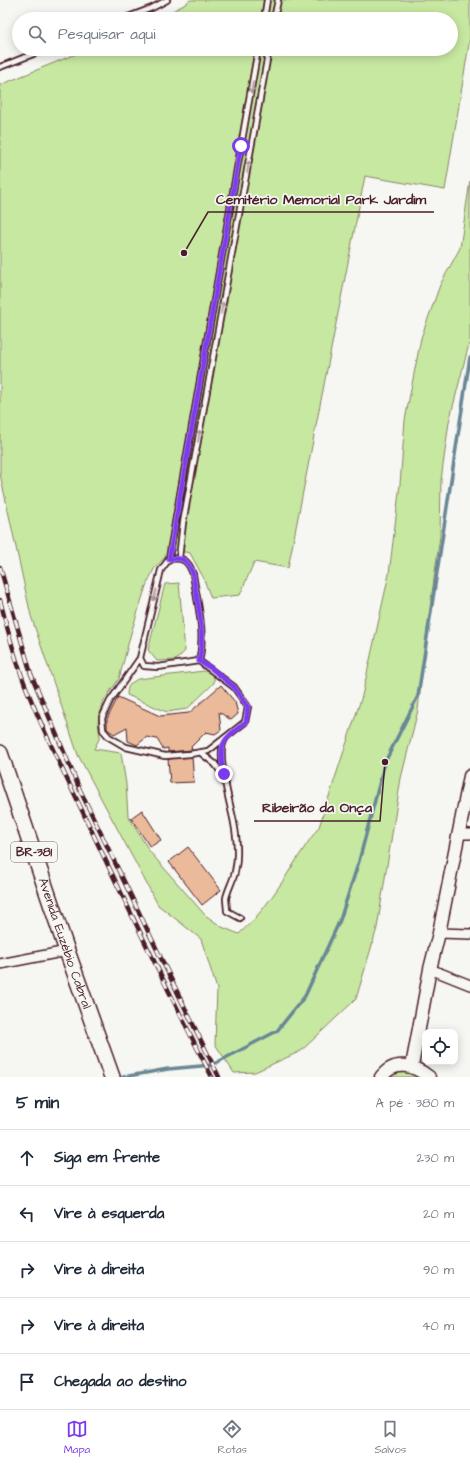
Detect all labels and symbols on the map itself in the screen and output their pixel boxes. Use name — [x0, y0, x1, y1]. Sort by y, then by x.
one-way arrow — [247, 81, 255, 94]
route start — [232, 137, 250, 155]
one-way arrow — [244, 161, 252, 174]
callout: Cemitério Memorial Park Jardim — [208, 186, 434, 212]
text: Cemitério Memorial Park Jardim — [216, 190, 427, 210]
one-way arrow — [218, 302, 226, 315]
one-way arrow — [195, 430, 203, 443]
one-way arrow — [151, 588, 158, 601]
route end — [215, 765, 233, 783]
callout: Ribeirão da Onça — [254, 795, 380, 821]
text: Ribeirão da Onça — [262, 798, 373, 818]
road number: BR-381 — [11, 842, 57, 862]
street label: Avenida Euzébio Cabral — [34, 875, 96, 1011]

